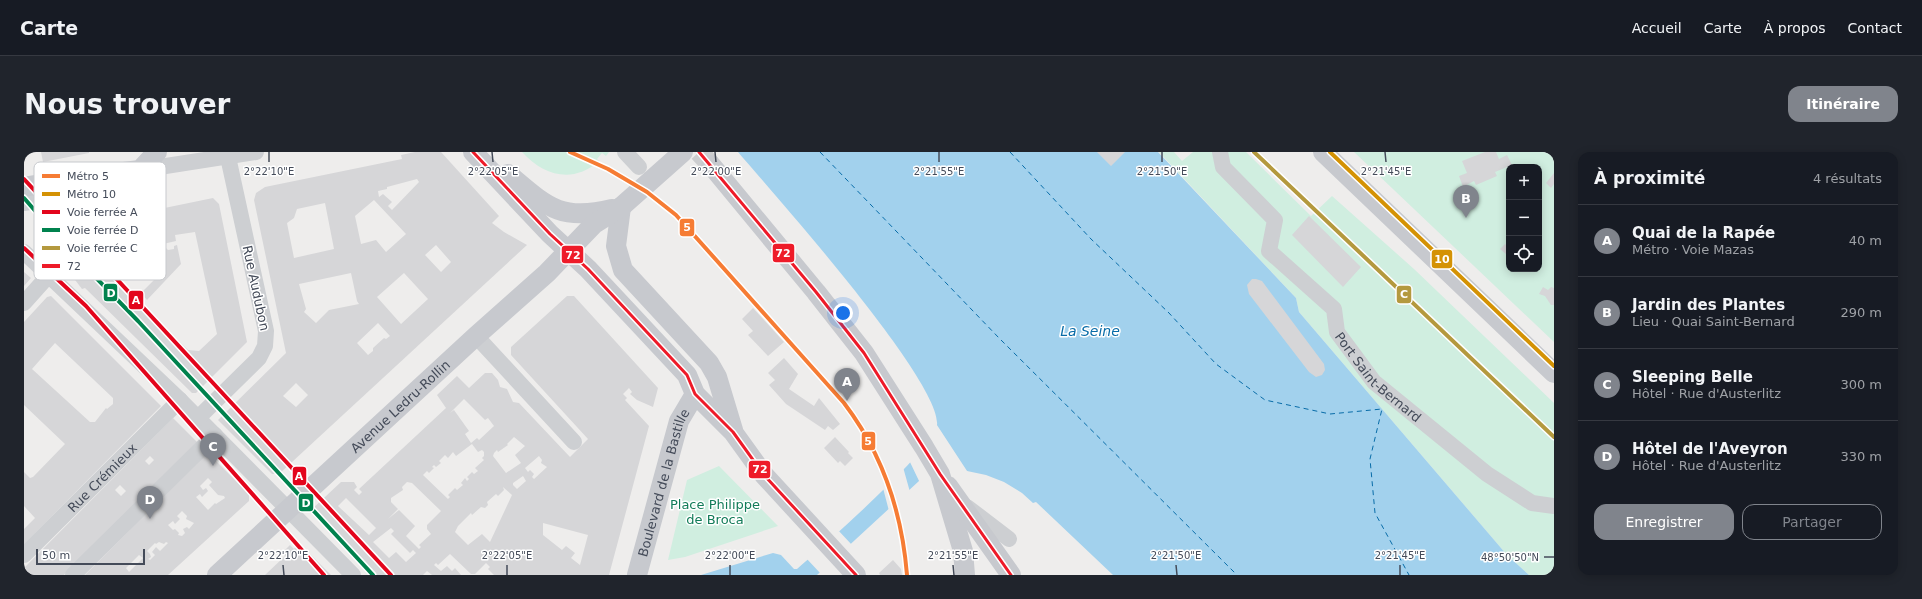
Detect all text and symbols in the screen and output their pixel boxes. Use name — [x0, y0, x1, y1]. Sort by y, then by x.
text: Carte — [20, 17, 78, 39]
text: Accueil — [1632, 20, 1682, 36]
text: Carte — [1704, 20, 1742, 36]
text: À propos — [1764, 20, 1826, 36]
text: Contact — [1848, 20, 1902, 36]
button: Itinéraire — [1788, 86, 1898, 122]
text: Nous trouver — [24, 88, 230, 121]
legend — [34, 162, 166, 280]
map controls — [1506, 164, 1542, 272]
button: + — [1506, 164, 1542, 200]
text: 2°22'10"E — [244, 166, 294, 177]
text: 2°22'05"E — [468, 166, 518, 177]
text: 2°22'00"E — [691, 166, 741, 177]
text: 2°21'55"E — [914, 166, 964, 177]
text: 2°21'50"E — [1137, 166, 1187, 177]
text: 2°21'45"E — [1361, 166, 1411, 177]
text: À proximité — [1594, 168, 1705, 188]
text: Métro 5 — [67, 170, 109, 183]
text: 4 résultats — [1813, 171, 1882, 186]
pin: B — [1453, 185, 1479, 218]
text: Métro 10 — [67, 188, 116, 201]
button: − — [1506, 200, 1542, 236]
text: Voie ferrée A — [67, 206, 138, 219]
line badge: 5 — [679, 218, 695, 237]
text: 5 — [683, 221, 691, 234]
text: Voie ferrée D — [67, 224, 138, 237]
text: Quai de la Rapée — [1632, 224, 1775, 242]
text: A — [1602, 233, 1612, 248]
text: 40 m — [1849, 233, 1882, 248]
button: locate — [1506, 236, 1542, 272]
text: Voie ferrée C — [67, 242, 138, 255]
text: Métro · Voie Mazas — [1632, 242, 1754, 257]
line badge: 72 — [772, 243, 795, 263]
street label: Rue Audubon — [240, 244, 272, 332]
line badge: 72 — [561, 245, 584, 264]
text: 72 — [775, 247, 791, 260]
text: 72 — [565, 249, 581, 262]
line badge: 10 — [1431, 249, 1453, 269]
text: 10 — [1434, 253, 1450, 266]
text: 72 — [67, 260, 81, 273]
line badge: D — [103, 283, 118, 302]
line badge: C — [1396, 285, 1412, 304]
text: D — [106, 287, 116, 300]
text: C — [1400, 288, 1408, 301]
line badge: A — [128, 290, 144, 310]
text: A — [132, 294, 141, 307]
text: Jardin des Plantes — [1632, 296, 1785, 314]
your location — [833, 303, 853, 323]
text: B — [1602, 305, 1612, 320]
text: 290 m — [1840, 305, 1882, 320]
text: Lieu · Quai Saint-Bernard — [1632, 314, 1795, 329]
water label: La Seine — [1060, 323, 1120, 339]
street label: Port Saint-Bernard — [1332, 329, 1424, 425]
street label: Avenue Ledru-Rollin — [347, 357, 453, 456]
pin: A — [834, 368, 860, 401]
text: Sleeping Belle — [1632, 368, 1753, 386]
text: C — [1602, 377, 1612, 392]
text: 300 m — [1840, 377, 1882, 392]
text: Hôtel · Rue d'Austerlitz — [1632, 386, 1781, 401]
street label: Boulevard de la Bastille — [635, 406, 692, 559]
line badge: 5 — [861, 431, 876, 451]
pin: C — [200, 433, 226, 466]
text: 5 — [864, 435, 872, 448]
street label: Rue Crémieux — [64, 440, 140, 515]
text: Hôtel de l'Aveyron — [1632, 440, 1788, 458]
text: D — [1602, 449, 1612, 464]
text: 330 m — [1840, 449, 1882, 464]
text: Hôtel · Rue d'Austerlitz — [1632, 458, 1781, 473]
line badge: 72 — [748, 460, 771, 479]
text: 72 — [752, 463, 768, 476]
line badge: A — [292, 466, 307, 486]
text: A — [295, 470, 304, 483]
pin: D — [137, 486, 163, 519]
line badge: D — [298, 493, 314, 512]
text: D — [301, 497, 311, 510]
park label: Place Philippe de Broca — [670, 497, 760, 527]
button: Enregistrer — [1594, 504, 1734, 540]
button: Partager — [1742, 504, 1882, 540]
scale bar — [36, 547, 145, 566]
text: 50 m — [42, 549, 70, 562]
text: 2°22'10"E — [258, 550, 308, 561]
text: 2°22'05"E — [482, 550, 532, 561]
text: 2°22'00"E — [705, 550, 755, 561]
text: 2°21'55"E — [928, 550, 978, 561]
text: 2°21'50"E — [1151, 550, 1201, 561]
text: 2°21'45"E — [1375, 550, 1425, 561]
text: 48°50'50"N — [1481, 552, 1539, 563]

